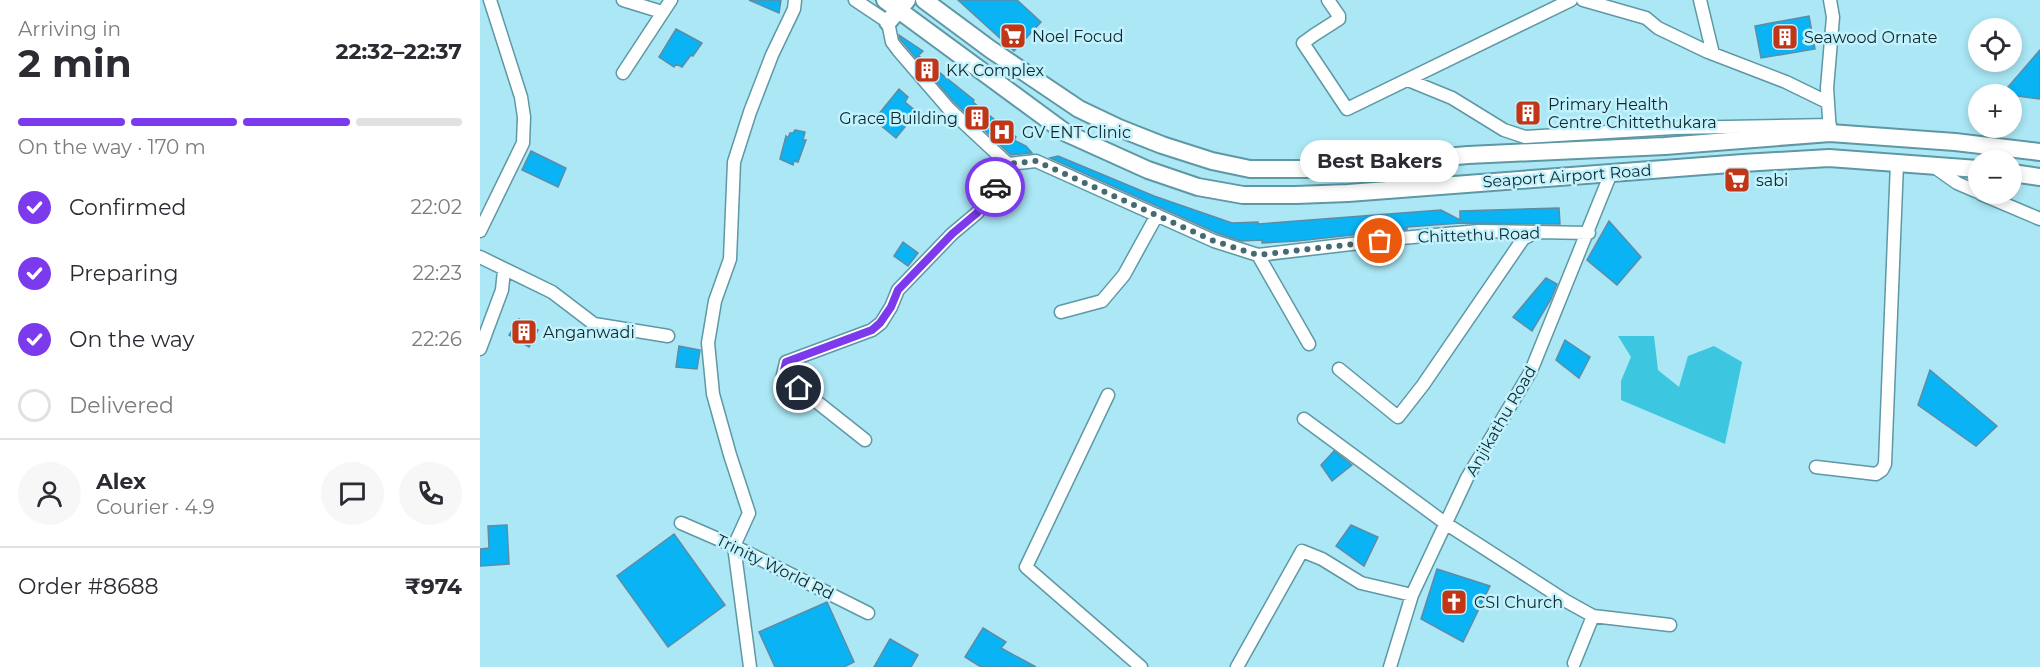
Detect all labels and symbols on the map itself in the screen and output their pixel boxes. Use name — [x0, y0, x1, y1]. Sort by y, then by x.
supermarket icon: Noel Focud — [998, 21, 1028, 51]
building icon: Seawood Ornate — [1770, 22, 1800, 52]
place label: Noel Focud — [1032, 27, 1124, 46]
place label: Seawood Ornate — [1804, 28, 1937, 47]
building icon: KK Complex — [912, 55, 942, 85]
place label: KK Complex — [946, 61, 1045, 80]
place label: Primary Health Centre Chittethukara — [1548, 95, 1717, 132]
building icon: Primary Health Centre Chittethukara — [1513, 98, 1543, 128]
building icon: Grace Building — [962, 103, 992, 133]
place label: Grace Building — [839, 109, 958, 128]
hospital icon: GV ENT Clinic — [987, 117, 1017, 147]
place label: GV ENT Clinic — [1022, 123, 1131, 142]
callout: Best Bakers — [1300, 139, 1460, 181]
courier — [965, 157, 1025, 217]
street label: Seaport Airport Road — [1482, 161, 1652, 191]
supermarket icon: sabi — [1722, 165, 1752, 195]
place label: sabi — [1756, 171, 1788, 190]
pin — [1354, 215, 1405, 266]
street label: Chittethu Road — [1417, 223, 1541, 247]
building icon: Anganwadi — [509, 317, 539, 347]
place label: Anganwadi — [543, 323, 635, 342]
pin — [773, 362, 824, 413]
street label: Anjikathu Road — [1462, 363, 1540, 479]
street label: Trinity World Rd — [713, 530, 837, 604]
church icon: CSI Church — [1439, 587, 1469, 617]
place label: CSI Church — [1474, 593, 1563, 612]

